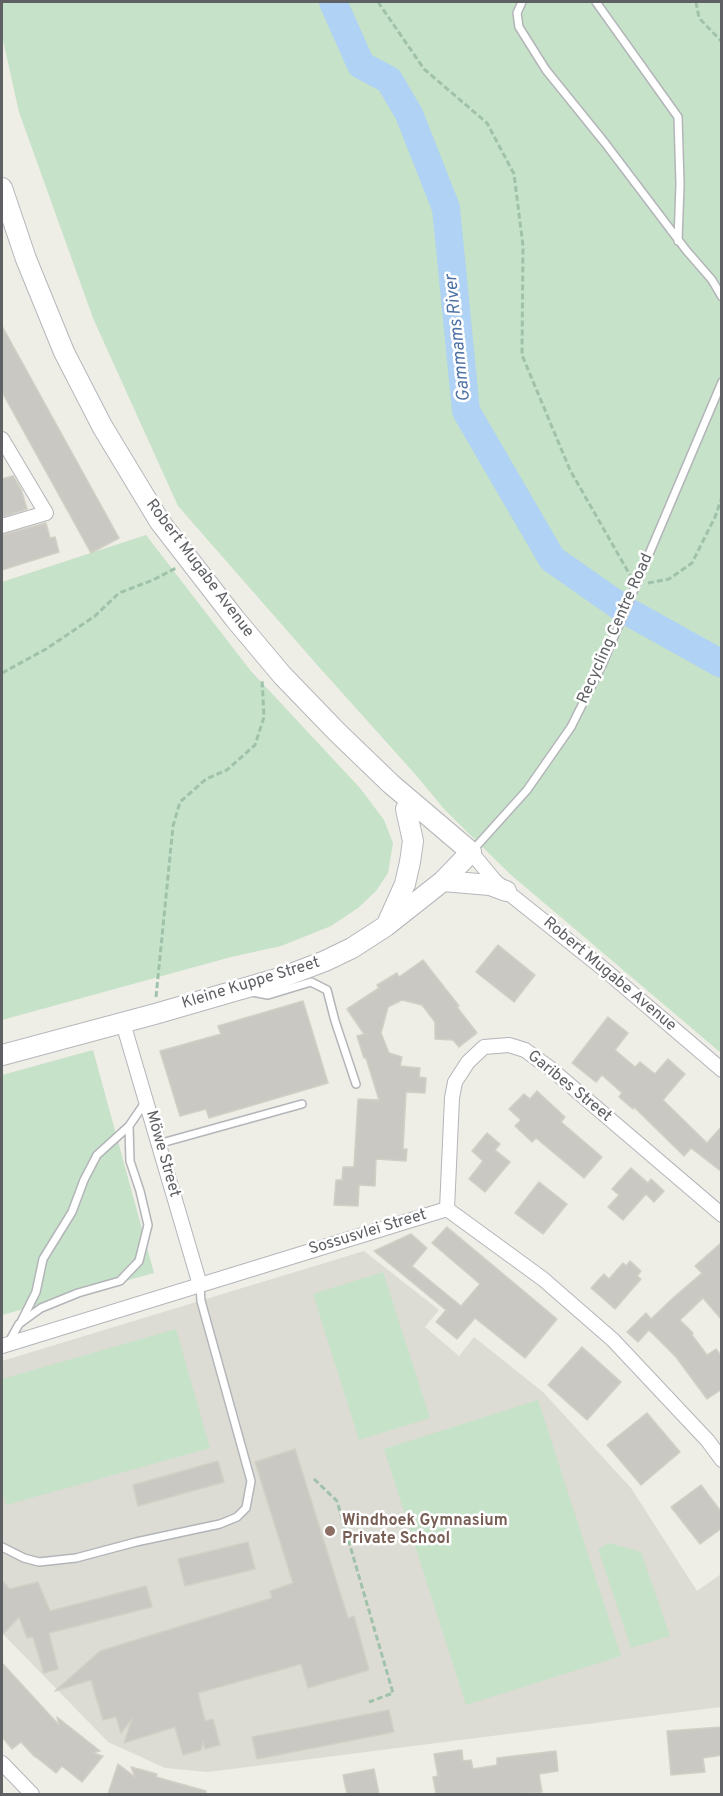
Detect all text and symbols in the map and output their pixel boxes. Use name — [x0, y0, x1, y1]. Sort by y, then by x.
water label: Gammams River — [442, 273, 476, 403]
street label: Robert Mugabe Avenue — [141, 496, 257, 642]
street label: Recycling Centre Road — [574, 551, 658, 707]
street label: Robert Mugabe Avenue — [539, 914, 679, 1036]
street label: Kleine Kuppe Street — [180, 954, 322, 1014]
street label: Garibes Street — [523, 1047, 615, 1127]
street label: Möwe Street — [140, 1108, 184, 1200]
street label: Sossusvlei Street — [307, 1206, 429, 1260]
place label: Windhoek Gymnasium Private School — [342, 1512, 508, 1550]
marker: Windhoek Gymnasium Private School — [323, 1524, 337, 1538]

